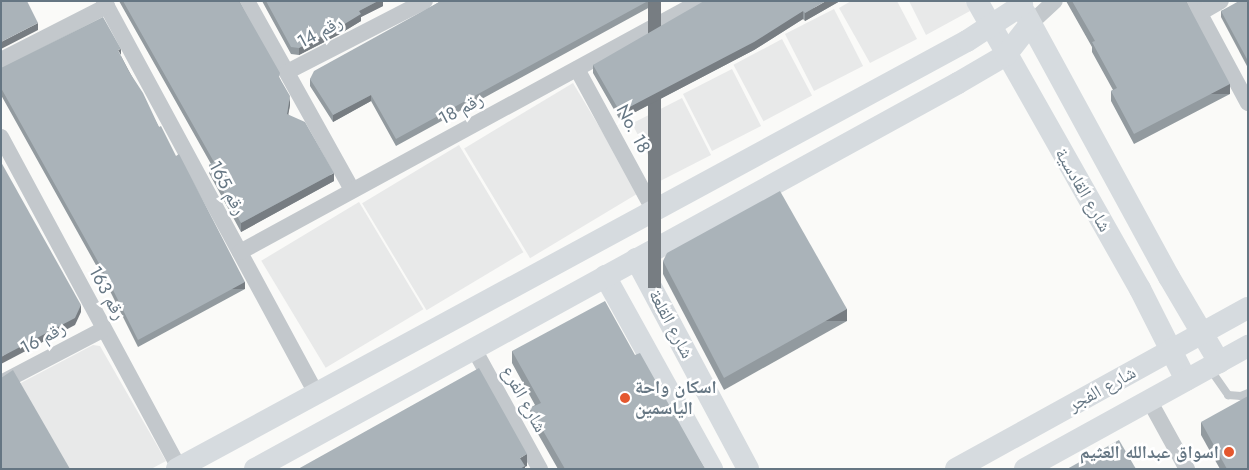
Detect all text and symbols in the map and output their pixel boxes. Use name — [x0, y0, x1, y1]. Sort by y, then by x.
street label: رقم 14 — [294, 11, 346, 53]
street label: رقم 18 — [435, 88, 487, 130]
street label: No. 18 — [611, 101, 655, 157]
street label: شارع القادسية — [1050, 144, 1116, 236]
street label: رقم 165 — [204, 157, 250, 219]
street label: رقم 163 — [84, 262, 130, 324]
street label: شارع القلعة — [644, 286, 698, 362]
street label: رقم 16 — [17, 317, 69, 359]
street label: شارع الفرع — [497, 362, 551, 436]
street label: شارع الفجر — [1064, 362, 1140, 416]
place label: اسكان واحة الياسمين — [635, 377, 717, 419]
marker: اسكان واحة الياسمين — [619, 392, 631, 404]
place label: اسواق عبدالله العثيم — [1080, 441, 1219, 463]
marker: اسواق عبدالله العثيم — [1223, 446, 1235, 458]

